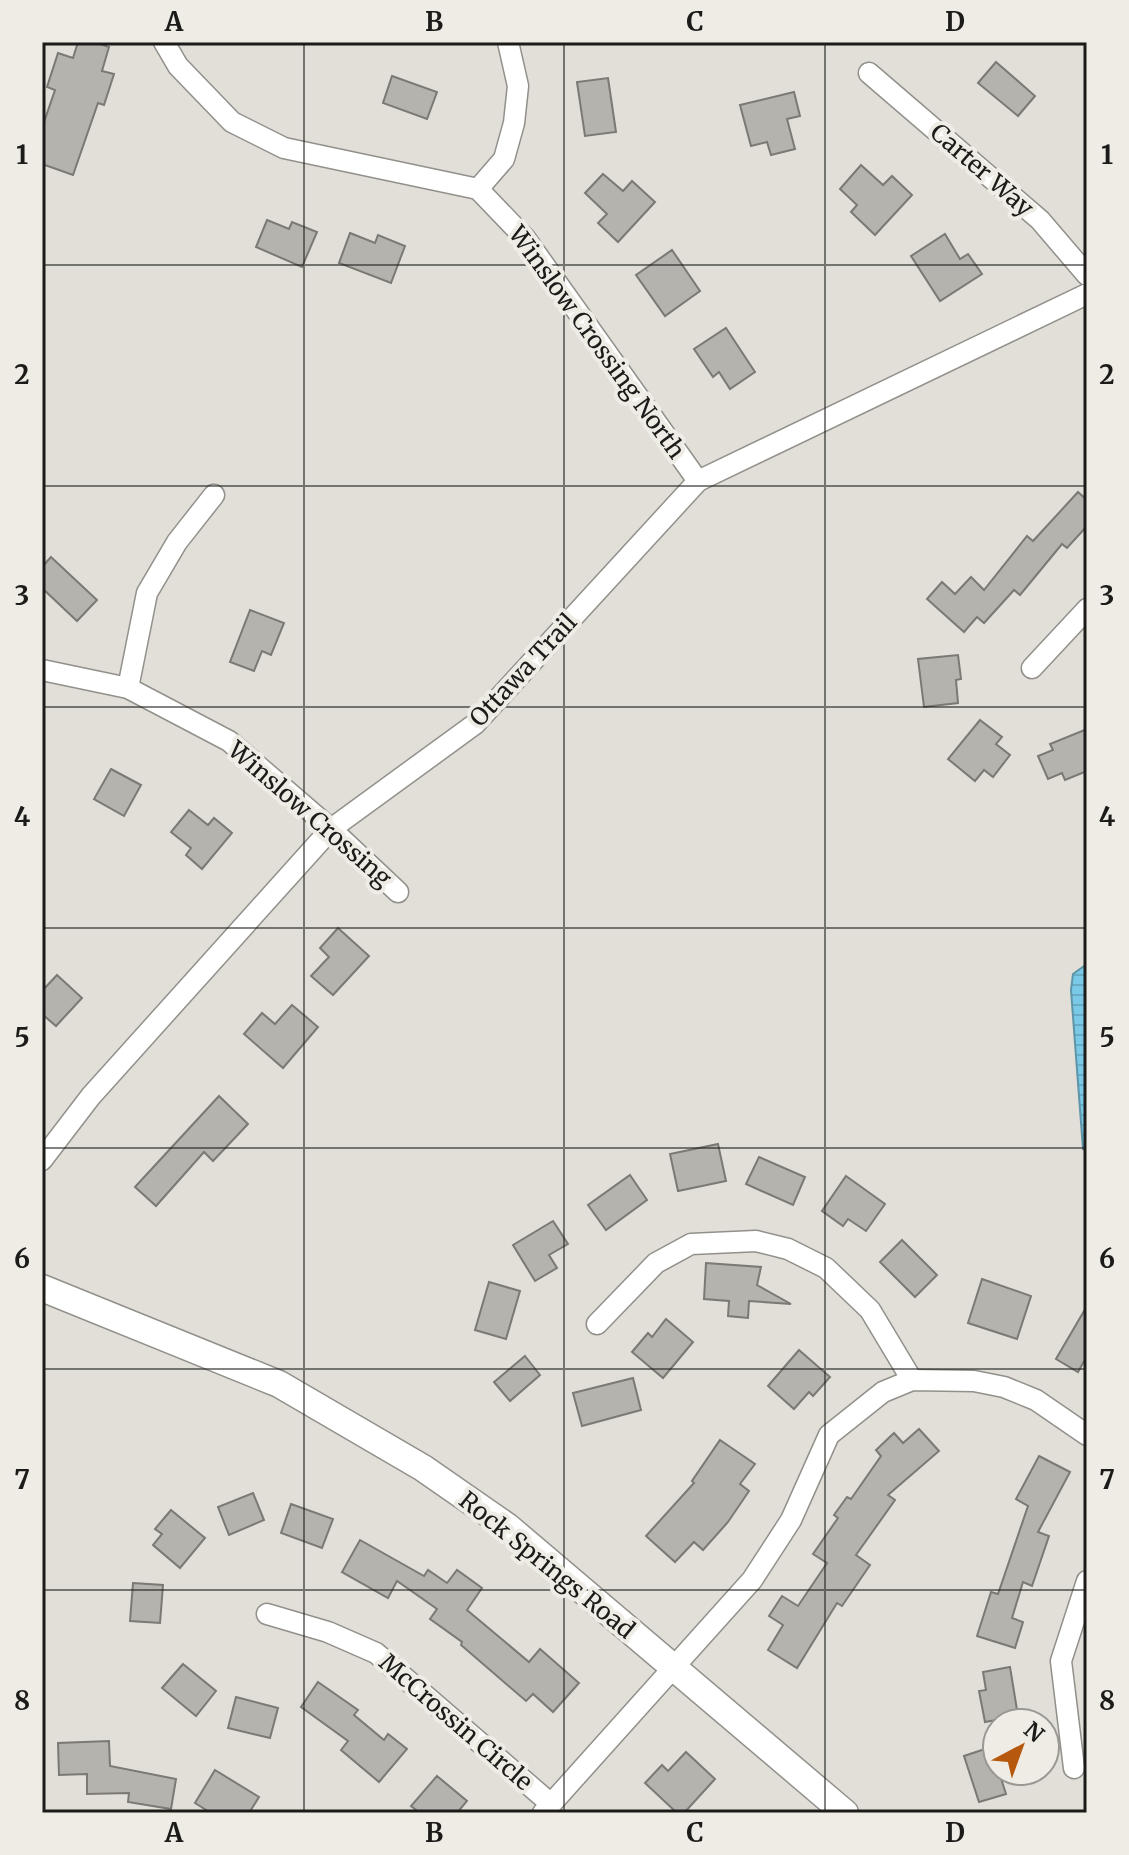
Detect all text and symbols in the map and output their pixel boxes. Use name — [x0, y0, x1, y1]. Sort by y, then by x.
text: A — [164, 5, 184, 38]
text: B — [425, 5, 443, 38]
text: C — [686, 5, 704, 38]
text: D — [945, 5, 965, 38]
street label: Carter Way — [924, 117, 1040, 223]
text: 1 — [16, 138, 28, 171]
text: 1 — [1101, 138, 1113, 171]
street label: Winslow Crossing North — [501, 218, 692, 465]
text: 2 — [14, 358, 30, 391]
text: 2 — [1099, 358, 1115, 391]
text: 3 — [15, 579, 29, 612]
text: 3 — [1100, 579, 1114, 612]
street label: Ottawa Trail — [463, 607, 583, 733]
street label: Winslow Crossing — [221, 734, 399, 894]
text: 4 — [14, 800, 31, 833]
text: 4 — [1099, 800, 1116, 833]
text: 5 — [14, 1021, 30, 1054]
text: 5 — [1099, 1021, 1115, 1054]
text: 6 — [14, 1242, 30, 1275]
text: 6 — [1099, 1242, 1115, 1275]
text: 7 — [14, 1463, 30, 1496]
text: 7 — [1099, 1463, 1115, 1496]
street label: Rock Springs Road — [453, 1485, 641, 1645]
street label: McCrossin Circle — [373, 1647, 539, 1797]
text: 8 — [14, 1684, 30, 1717]
text: 8 — [1099, 1684, 1115, 1717]
north arrow — [981, 1707, 1061, 1787]
text: N — [1018, 1716, 1050, 1749]
text: A — [164, 1816, 184, 1849]
text: B — [425, 1816, 443, 1849]
text: C — [686, 1816, 704, 1849]
text: D — [945, 1816, 965, 1849]

